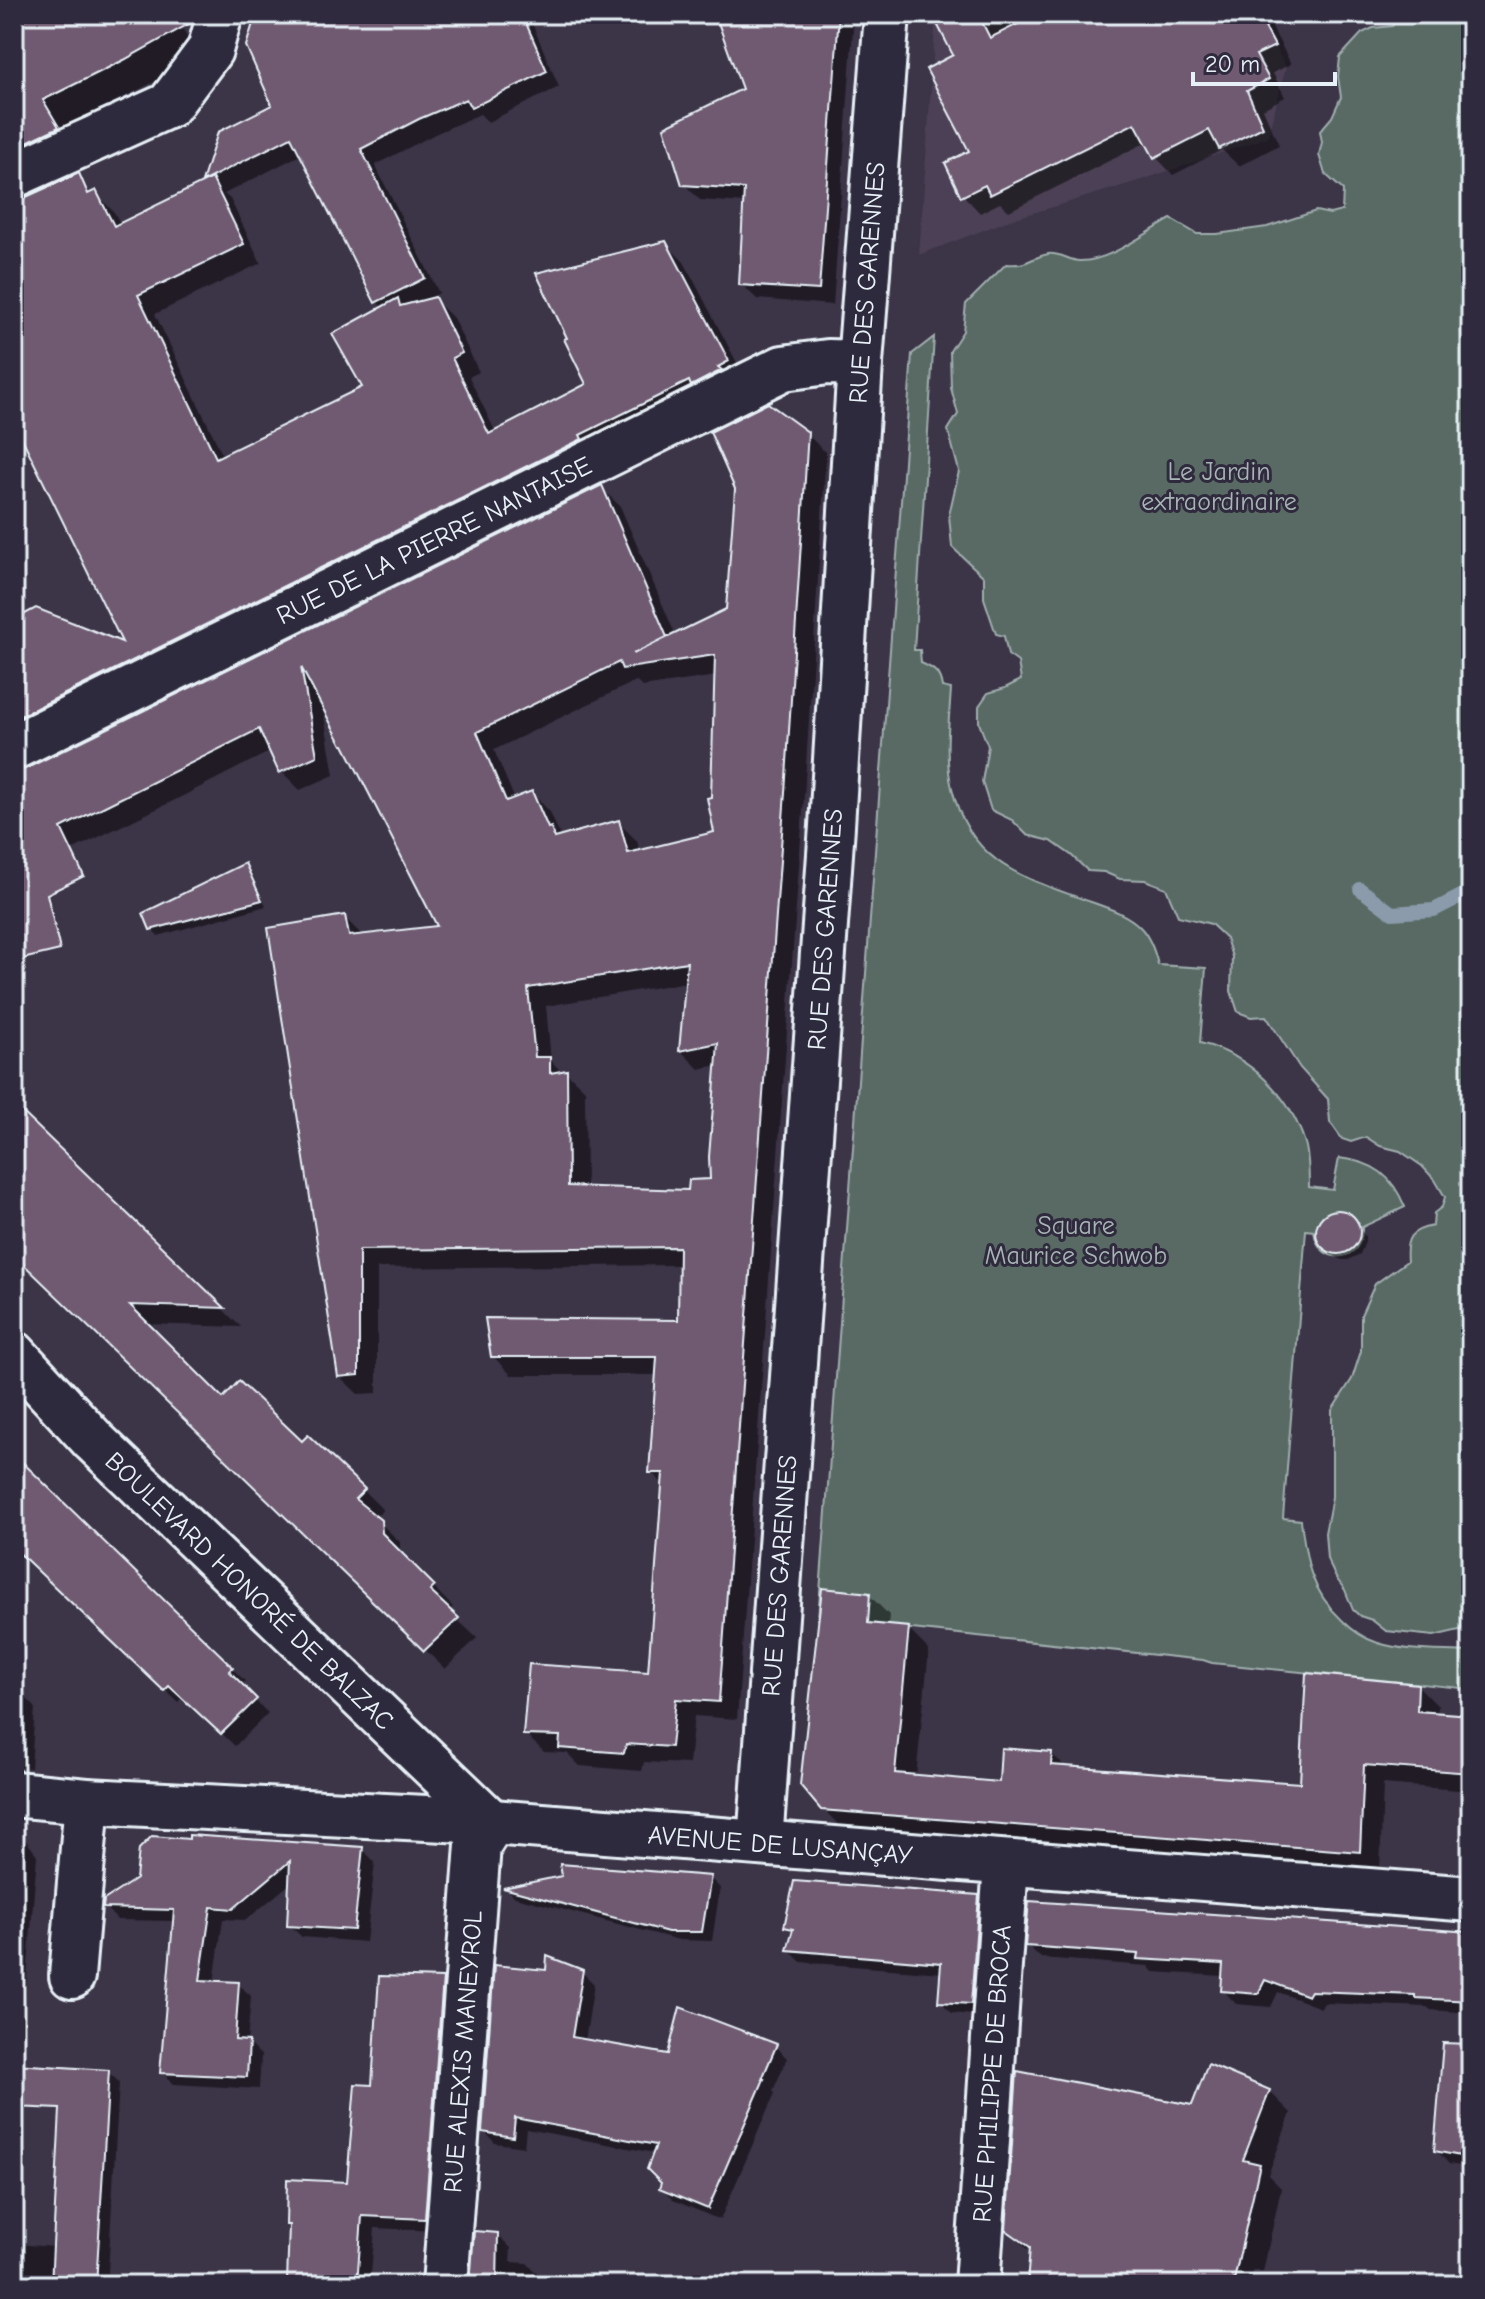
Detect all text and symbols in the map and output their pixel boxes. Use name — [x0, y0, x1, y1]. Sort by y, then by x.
scale bar — [1193, 36, 1335, 86]
text: 20 m — [1205, 50, 1260, 78]
street label: RUE DES GARENNES — [844, 161, 892, 404]
street label: RUE DE LA PIERRE NANTAISE — [272, 451, 597, 631]
park label: Le Jardin extraordinaire — [1141, 457, 1297, 517]
street label: RUE DES GARENNES — [802, 808, 849, 1051]
park label: Square Maurice Schwob — [985, 1211, 1167, 1271]
street label: BOULEVARD HONORÉ DE BALZAC — [99, 1446, 399, 1736]
street label: RUE DES GARENNES — [756, 1454, 803, 1698]
street label: AVENUE DE LUSANÇAY — [647, 1820, 914, 1871]
street label: RUE ALEXIS MANEYROL — [438, 1909, 489, 2194]
street label: RUE PHILIPPE DE BROCA — [967, 1924, 1018, 2223]

